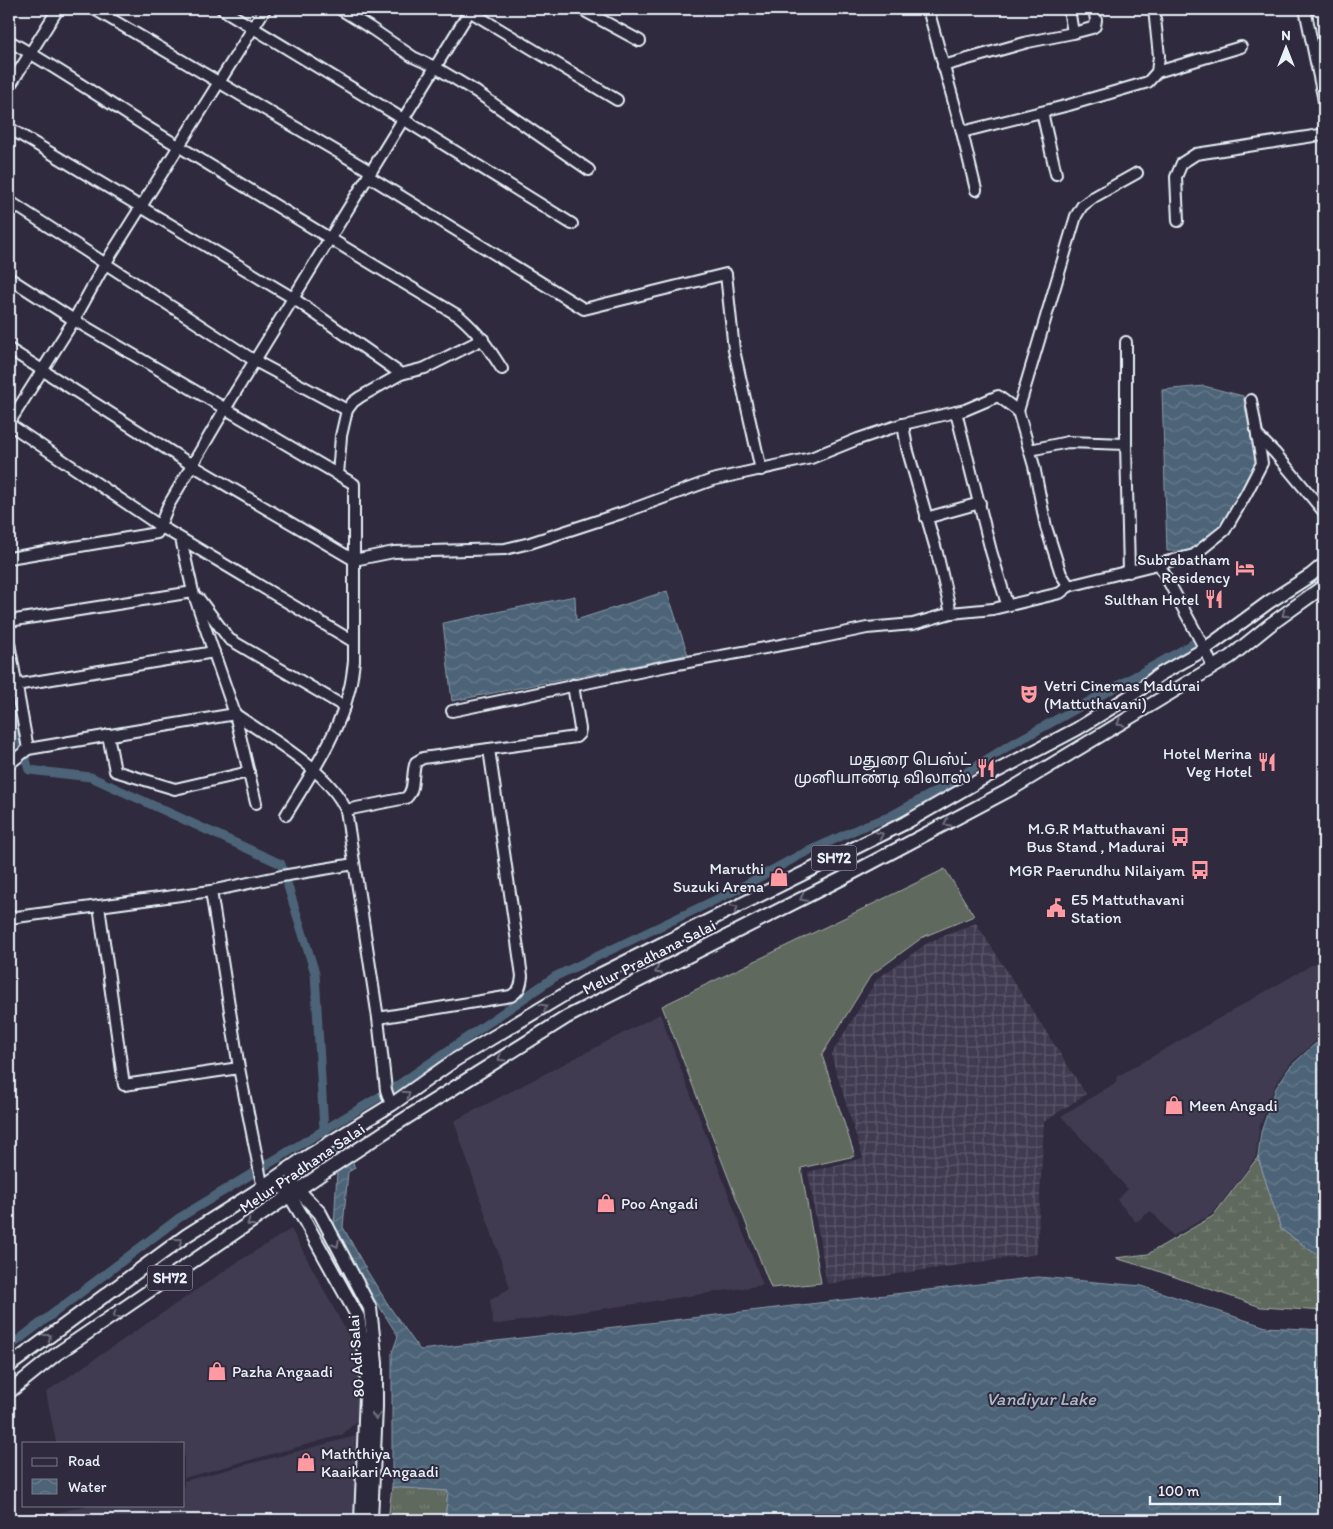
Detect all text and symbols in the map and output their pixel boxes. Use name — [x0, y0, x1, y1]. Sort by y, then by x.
north arrow — [1260, 22, 1310, 72]
text: N — [1281, 27, 1291, 44]
place label: Subrabatham Residency — [1137, 550, 1231, 587]
hotel icon: Subrabatham Residency — [1234, 557, 1256, 579]
restaurant icon: Sulthan Hotel — [1203, 588, 1225, 610]
place label: Sulthan Hotel — [1104, 590, 1199, 609]
one-way arrow — [1282, 609, 1291, 617]
place label: Vetri Cinemas Madurai (Mattuthavani) — [1044, 676, 1200, 713]
theatre icon: Vetri Cinemas Madurai (Mattuthavani) — [1018, 683, 1040, 705]
one-way arrow — [1117, 717, 1126, 727]
place label: Hotel Merina Veg Hotel — [1163, 744, 1252, 781]
place label: மதுரை பெஸ்ட் முனியாண்டி விலாஸ் — [794, 750, 971, 788]
restaurant icon: Hotel Merina Veg Hotel — [1256, 751, 1278, 773]
restaurant icon: மதுரை பெஸ்ட் முனியாண்டி விலாஸ் — [975, 757, 997, 779]
one-way arrow — [944, 816, 953, 826]
place label: M.G.R Mattuthavani Bus Stand , Madurai — [1026, 819, 1165, 856]
bus stop icon: M.G.R Mattuthavani Bus Stand , Madurai — [1169, 826, 1191, 848]
one-way arrow — [875, 831, 884, 841]
road number: SH72 — [812, 846, 856, 870]
place label: Maruthi Suzuki Arena — [673, 859, 764, 896]
bus stop icon: MGR Paerundhu Nilaiyam — [1189, 859, 1211, 881]
place label: MGR Paerundhu Nilaiyam — [1009, 861, 1186, 880]
shop icon: Maruthi Suzuki Arena — [768, 866, 790, 888]
place label: E5 Mattuthavani Station — [1071, 890, 1184, 927]
one-way arrow — [800, 892, 809, 902]
public building icon: E5 Mattuthavani Station — [1045, 897, 1067, 919]
one-way arrow — [730, 904, 739, 914]
street label: Melur Pradhana Salai — [579, 915, 719, 999]
one-way arrow — [655, 965, 664, 975]
one-way arrow — [538, 1003, 547, 1013]
one-way arrow — [498, 1052, 507, 1062]
one-way arrow — [401, 1091, 411, 1100]
shop icon: Meen Angadi — [1163, 1094, 1185, 1116]
place label: Meen Angadi — [1189, 1096, 1278, 1115]
street label: Melur Pradhana Salai — [236, 1119, 368, 1217]
shop icon: Poo Angadi — [595, 1192, 617, 1214]
place label: Poo Angadi — [621, 1194, 698, 1213]
one-way arrow — [246, 1217, 255, 1226]
one-way arrow — [173, 1238, 183, 1247]
one-way arrow — [330, 1239, 340, 1248]
road number: SH72 — [148, 1266, 192, 1290]
one-way arrow — [112, 1309, 121, 1318]
street label: 80 Adi Salai — [344, 1314, 368, 1398]
one-way arrow — [42, 1334, 52, 1343]
shop icon: Pazha Angaadi — [206, 1360, 228, 1382]
place label: Pazha Angaadi — [232, 1362, 333, 1381]
water label: Vandiyur Lake — [986, 1388, 1097, 1410]
one-way arrow — [370, 1412, 381, 1420]
legend — [22, 1442, 185, 1506]
place label: Maththiya Kaaikari Angaadi — [321, 1444, 439, 1481]
shop icon: Maththiya Kaaikari Angaadi — [295, 1451, 317, 1473]
text: Road — [68, 1452, 101, 1470]
scale bar — [1150, 1474, 1280, 1506]
text: Water — [68, 1478, 107, 1496]
text: 100 m — [1158, 1482, 1200, 1500]

